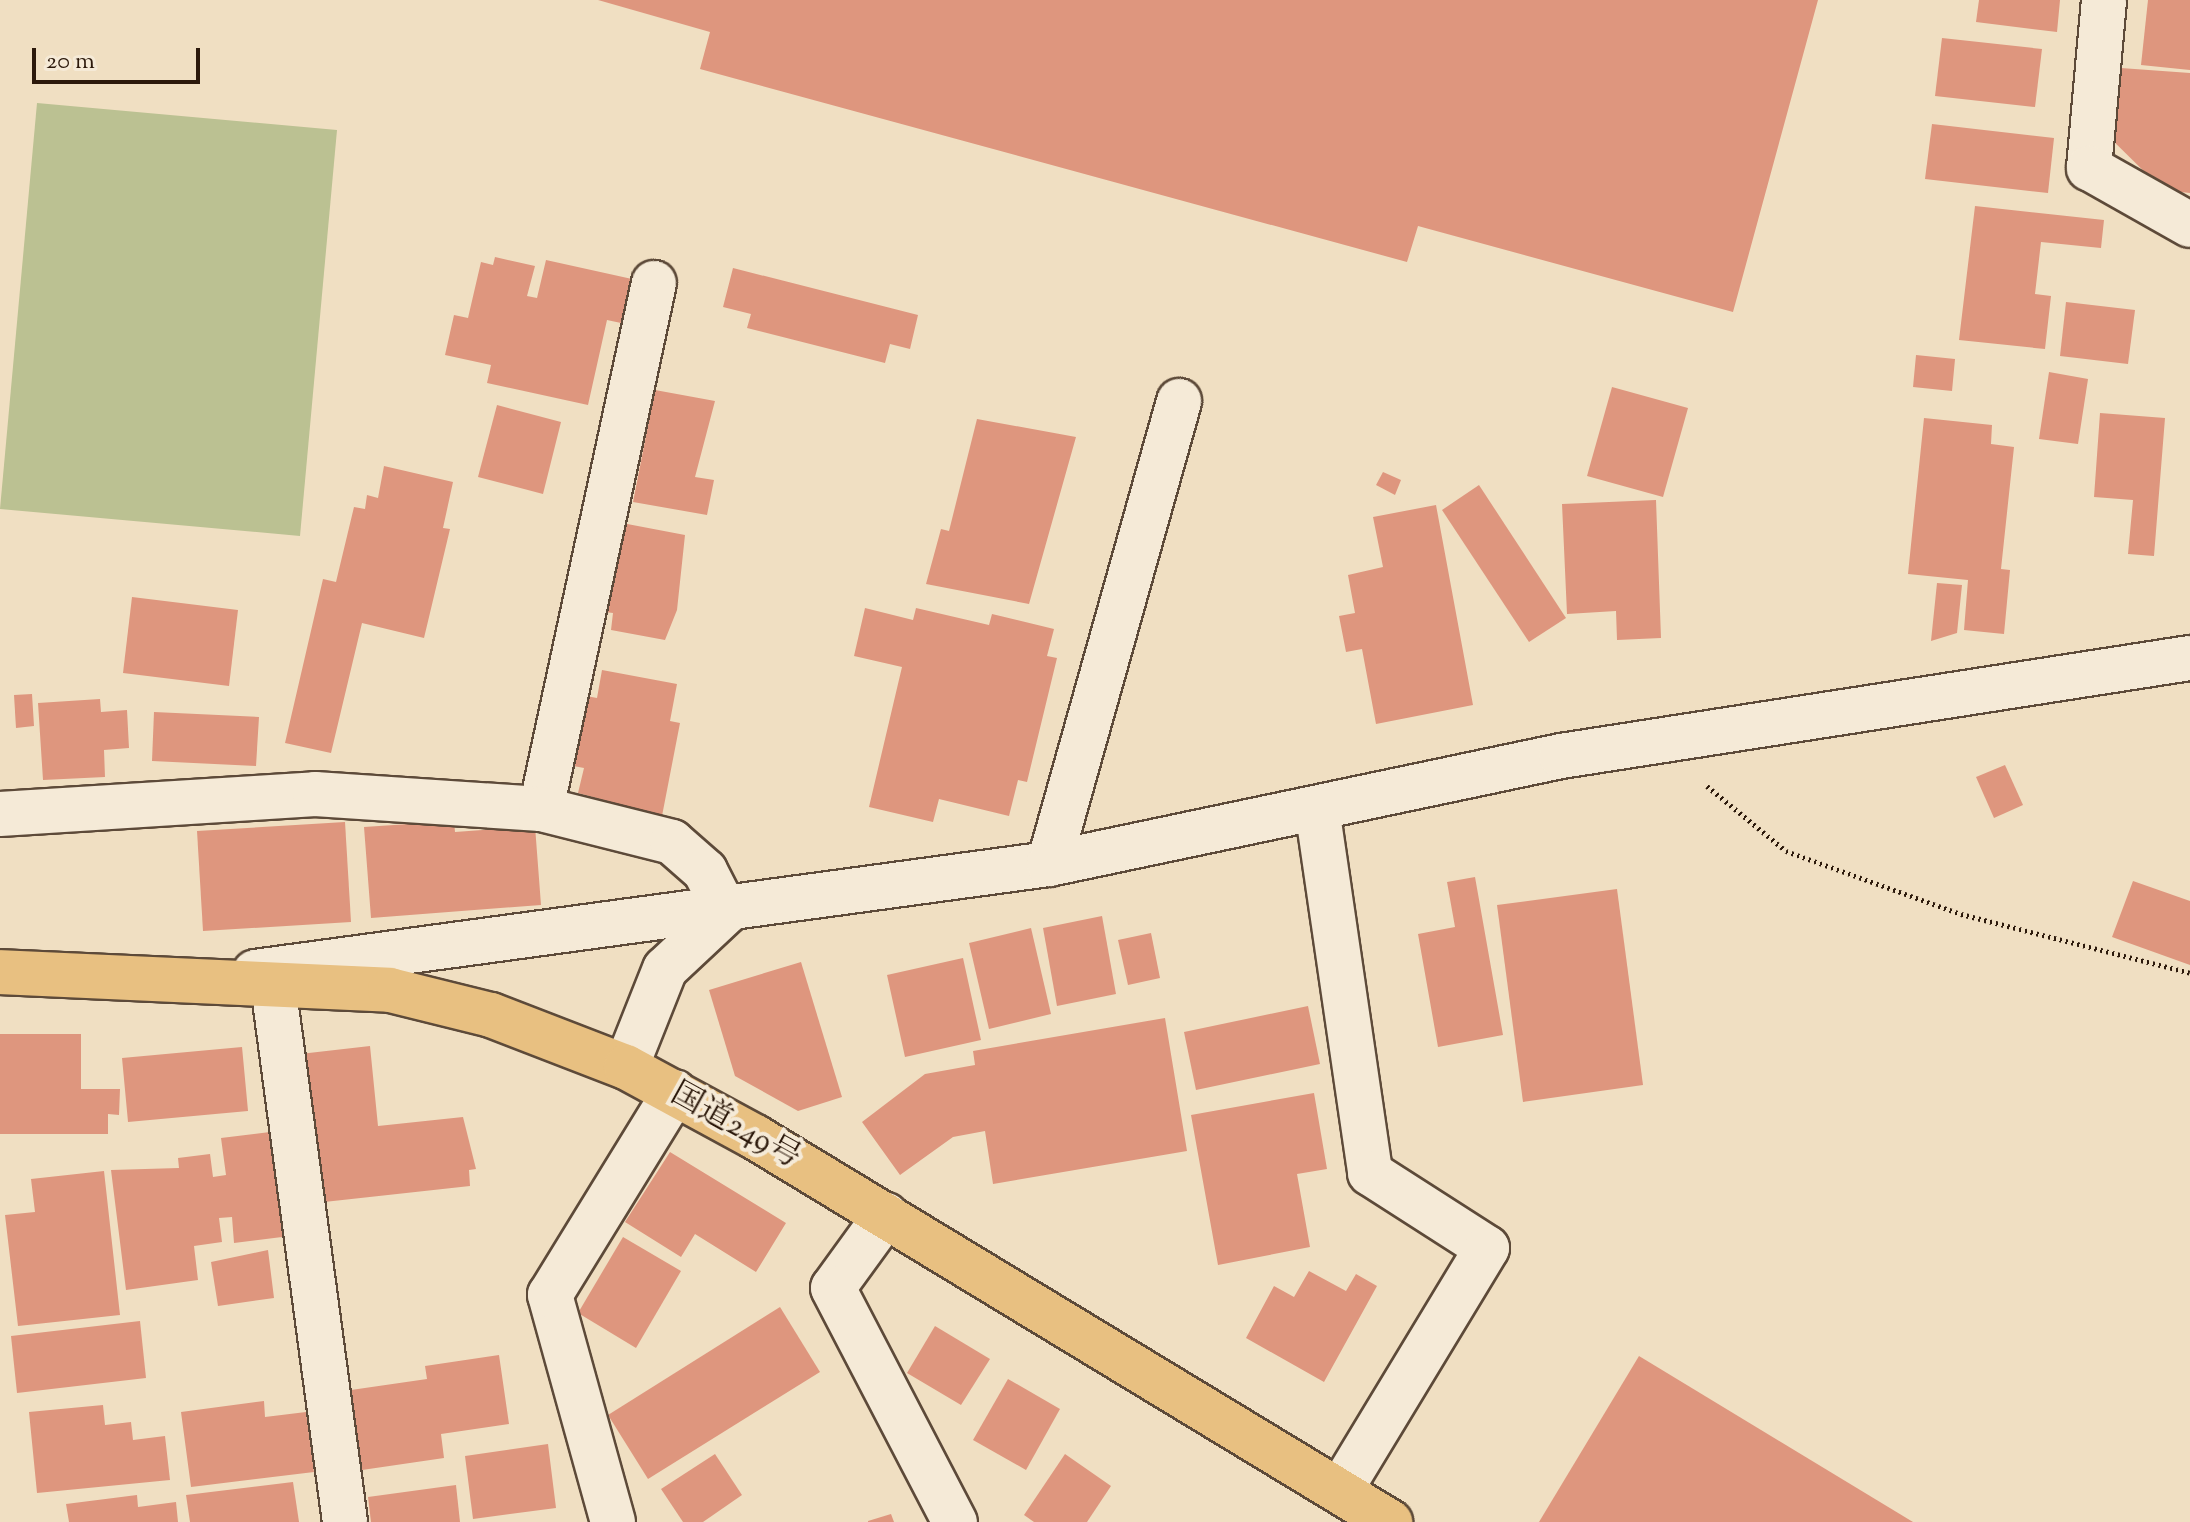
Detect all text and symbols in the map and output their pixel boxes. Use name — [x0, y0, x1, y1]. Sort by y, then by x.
scale bar — [36, 32, 204, 82]
text: 20 m — [46, 45, 95, 79]
street label: 国道249号 — [663, 1076, 807, 1178]

